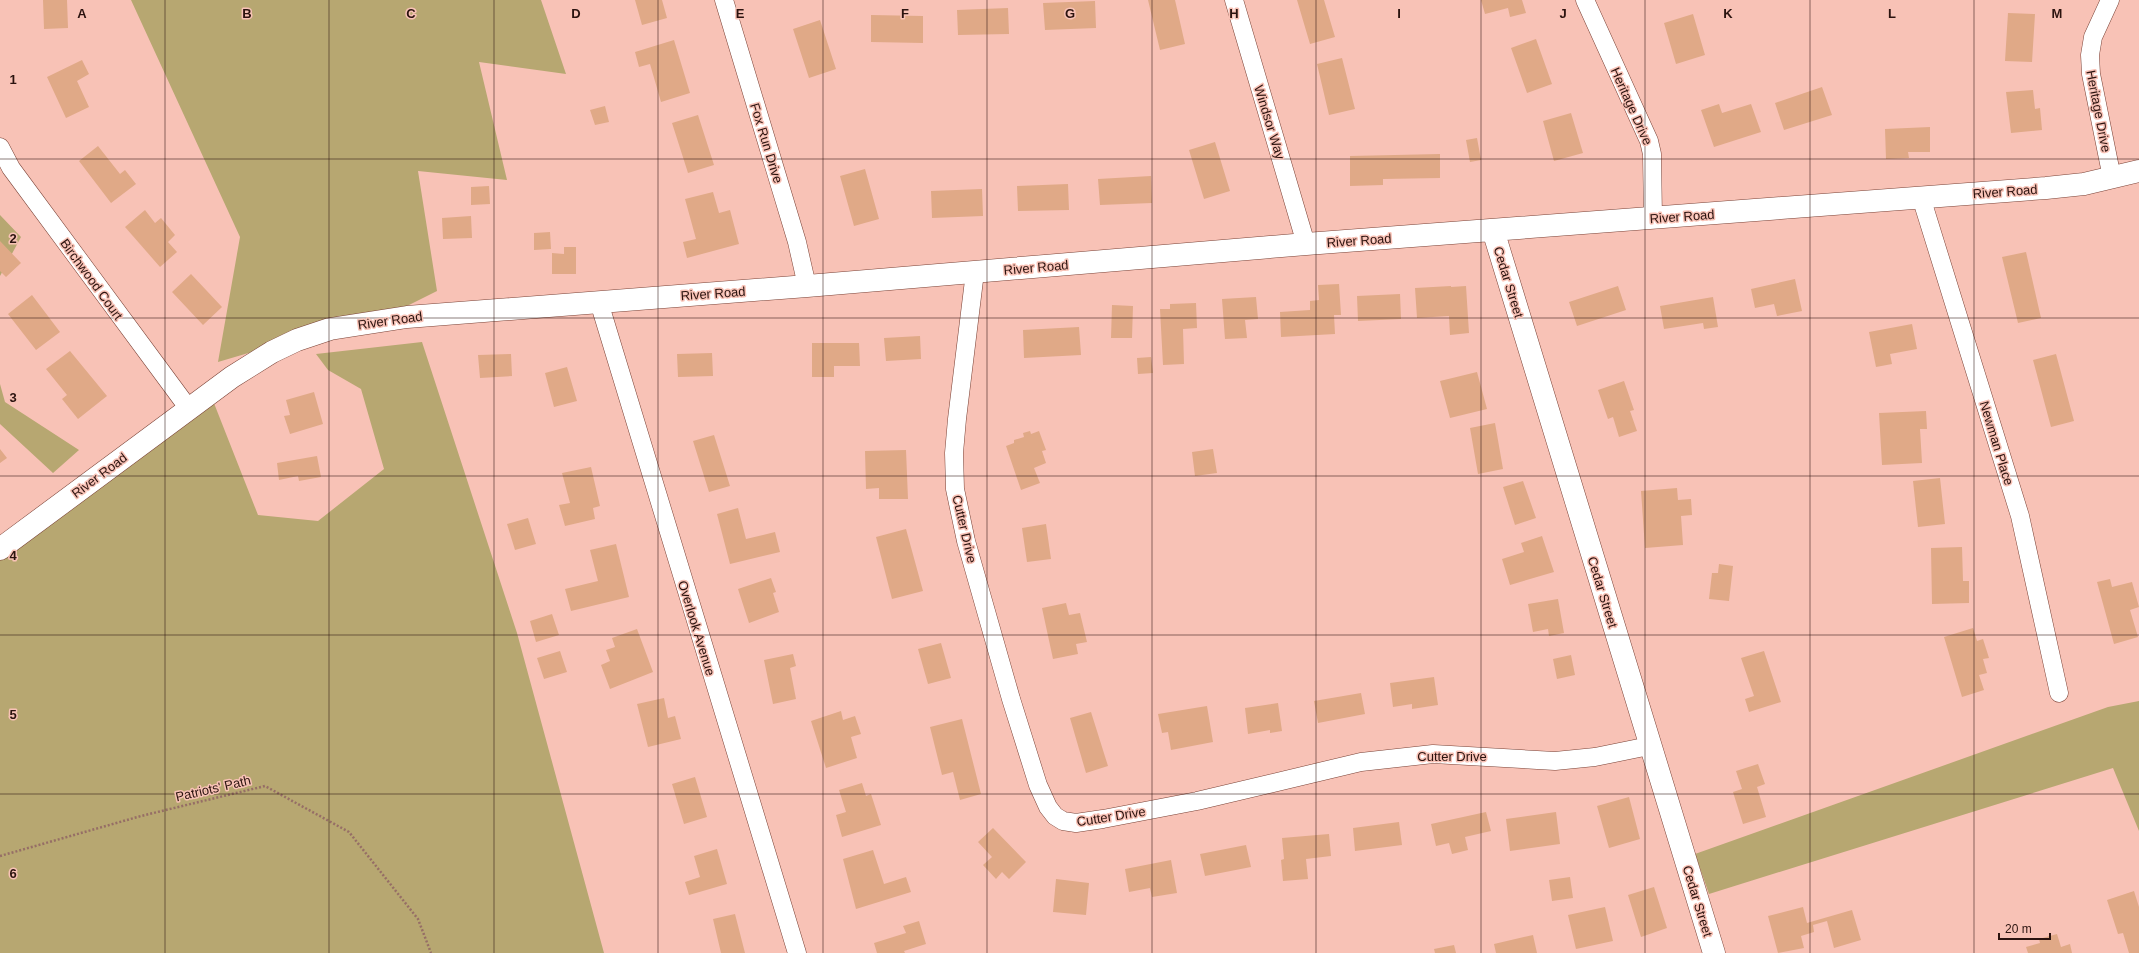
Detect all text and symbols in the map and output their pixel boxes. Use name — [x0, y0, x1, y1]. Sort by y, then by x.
text: A — [77, 6, 87, 21]
text: B — [242, 6, 252, 21]
text: C — [406, 6, 416, 21]
text: D — [571, 6, 581, 21]
text: E — [736, 6, 745, 21]
text: F — [901, 6, 909, 21]
text: G — [1065, 6, 1075, 21]
text: H — [1229, 6, 1239, 21]
text: I — [1397, 6, 1401, 21]
text: J — [1559, 6, 1567, 21]
text: K — [1723, 6, 1733, 21]
text: L — [1888, 6, 1896, 21]
text: M — [2052, 6, 2062, 21]
street label: Heritage Drive — [1608, 65, 1655, 147]
street label: Heritage Drive — [2083, 69, 2114, 153]
text: 1 — [9, 72, 17, 87]
street label: Windsor Way — [1251, 83, 1288, 162]
street label: Fox Run Drive — [747, 101, 786, 185]
street label: River Road — [1972, 182, 2038, 201]
street label: River Road — [1649, 207, 1715, 226]
text: 2 — [9, 231, 17, 246]
street label: River Road — [1326, 231, 1392, 250]
street label: Birchwood Court — [57, 236, 126, 323]
street label: Cedar Street — [1491, 245, 1527, 320]
street label: River Road — [1003, 257, 1069, 278]
street label: River Road — [680, 284, 746, 303]
street label: River Road — [357, 309, 423, 332]
text: 3 — [9, 390, 17, 405]
street label: Newman Place — [1977, 399, 2016, 487]
street label: River Road — [69, 450, 130, 501]
street label: Cutter Drive — [949, 494, 980, 565]
text: 4 — [9, 548, 17, 563]
street label: Cedar Street — [1585, 555, 1621, 630]
street label: Overlook Avenue — [675, 579, 718, 678]
text: 5 — [9, 707, 17, 722]
street label: Cutter Drive — [1417, 749, 1487, 764]
street label: Patriots' Path — [174, 773, 252, 804]
street label: Cutter Drive — [1076, 804, 1147, 829]
street label: Cedar Street — [1680, 864, 1716, 939]
text: 6 — [9, 866, 17, 881]
scale bar — [1999, 915, 2050, 941]
text: 20 m — [2005, 922, 2032, 936]

